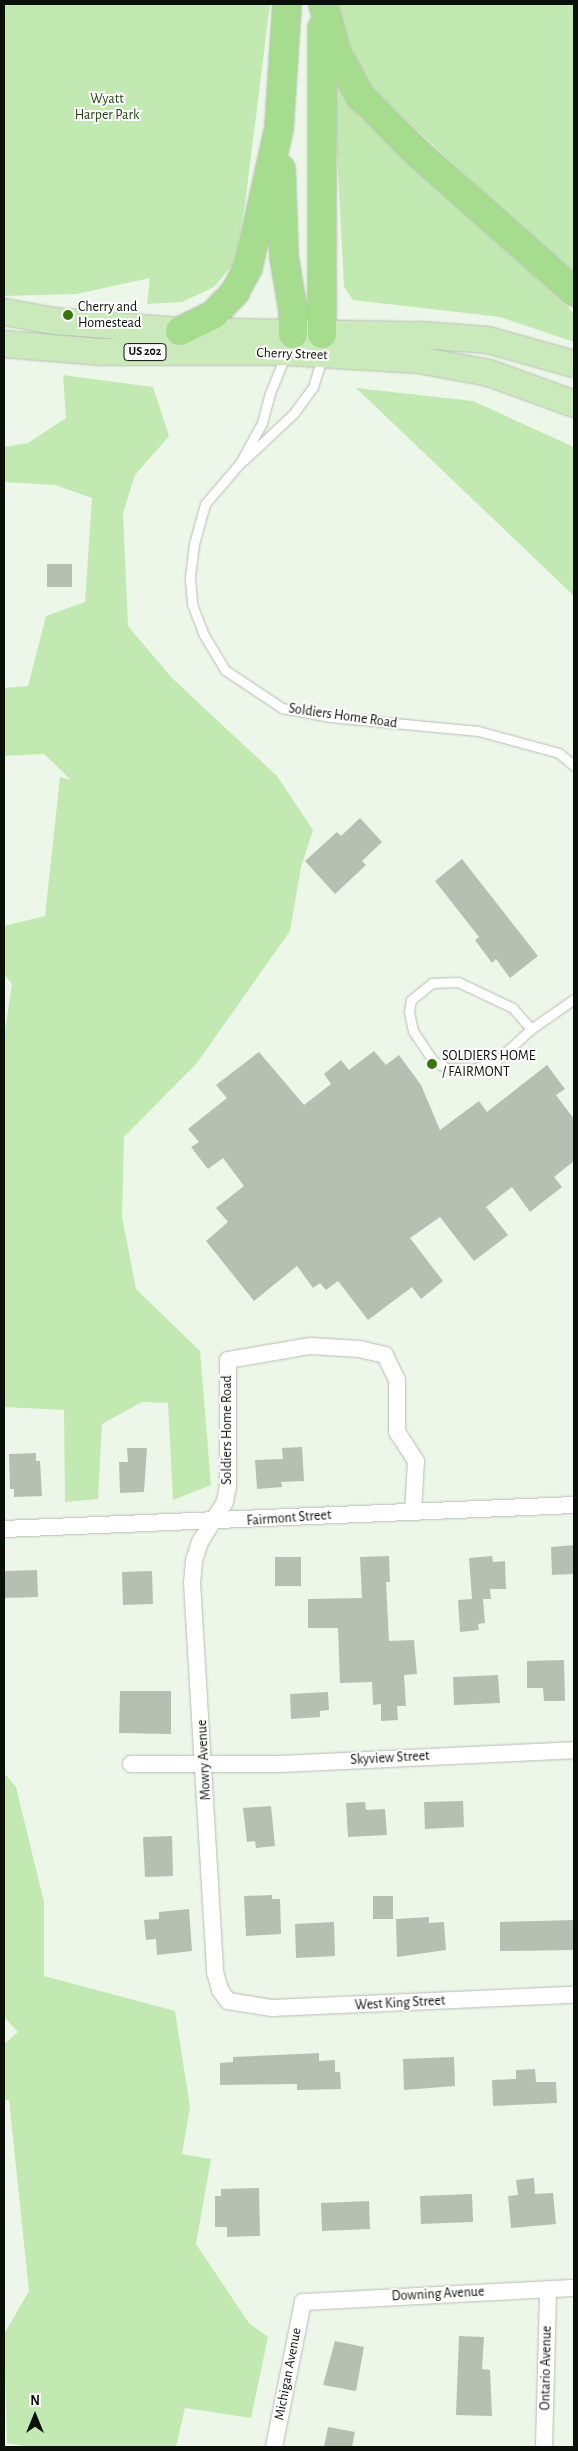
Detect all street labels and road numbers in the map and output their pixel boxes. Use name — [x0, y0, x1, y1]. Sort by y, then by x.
road number: US 202 — [122, 342, 168, 362]
street label: Cherry Street — [256, 344, 328, 364]
street label: Soldiers Home Road — [288, 700, 398, 732]
street label: Soldiers Home Road — [219, 1375, 235, 1485]
street label: Fairmont Street — [246, 1507, 332, 1529]
street label: Mowry Avenue — [194, 1719, 214, 1801]
street label: Skyview Street — [350, 1748, 430, 1768]
street label: West King Street — [354, 1992, 446, 2014]
street label: Downing Avenue — [391, 2283, 485, 2305]
street label: Ontario Avenue — [537, 2325, 555, 2411]
street label: Michigan Avenue — [271, 2326, 305, 2422]

